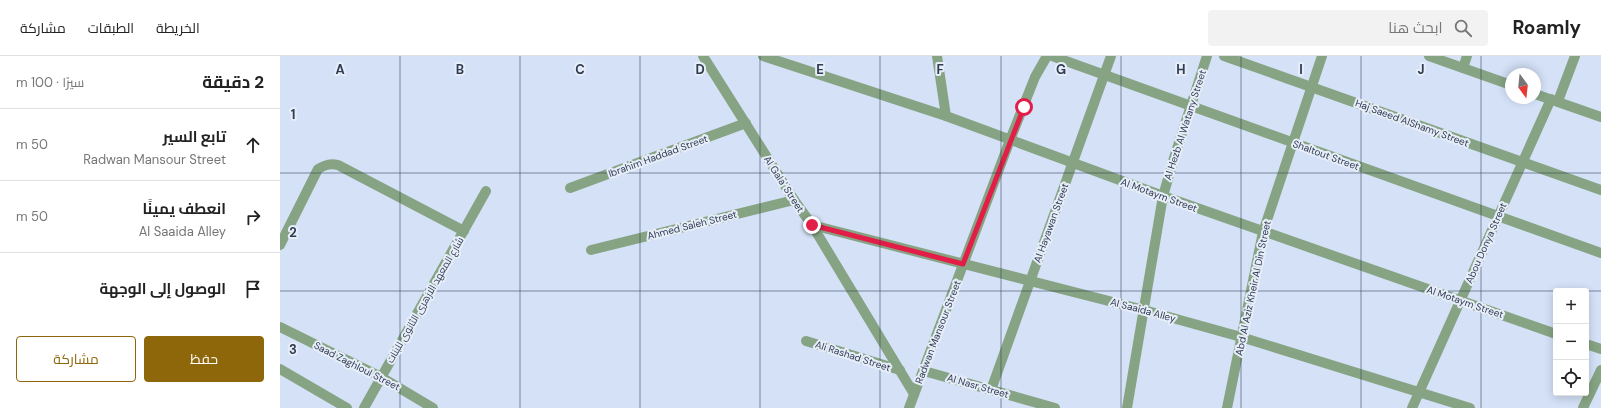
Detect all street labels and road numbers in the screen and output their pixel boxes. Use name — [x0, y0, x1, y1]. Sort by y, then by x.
street label: Al Hezb Al Watany Street — [1162, 68, 1208, 182]
street label: Haj Saeed AlShamy Street — [1353, 96, 1471, 150]
street label: Ibrahim Haddad Street — [606, 132, 710, 180]
street label: Shaltout Street — [1291, 137, 1361, 173]
street label: Al Gala' Street — [761, 153, 807, 215]
street label: Al Motaym Street — [1119, 175, 1199, 215]
street label: Al Hayawan Street — [1031, 181, 1071, 265]
street label: Abou Donya Street — [1462, 200, 1510, 286]
street label: Ahmed Saleh Street — [646, 208, 738, 242]
street label: Abd Al Aziz Kheir Al Din Street — [1232, 219, 1274, 357]
street label: شارع المعهد الازهرى الثانوى للبنات — [383, 235, 467, 365]
street label: Radwan Mansour Street — [912, 278, 964, 386]
street label: Al Motaym Street — [1425, 283, 1505, 321]
street label: Al Saaida Alley — [1109, 295, 1178, 325]
street label: Ali Rashad Street — [814, 338, 892, 374]
street label: Saad Zaghloul Street — [312, 339, 402, 393]
street label: Al Nasr Street — [946, 371, 1010, 401]

